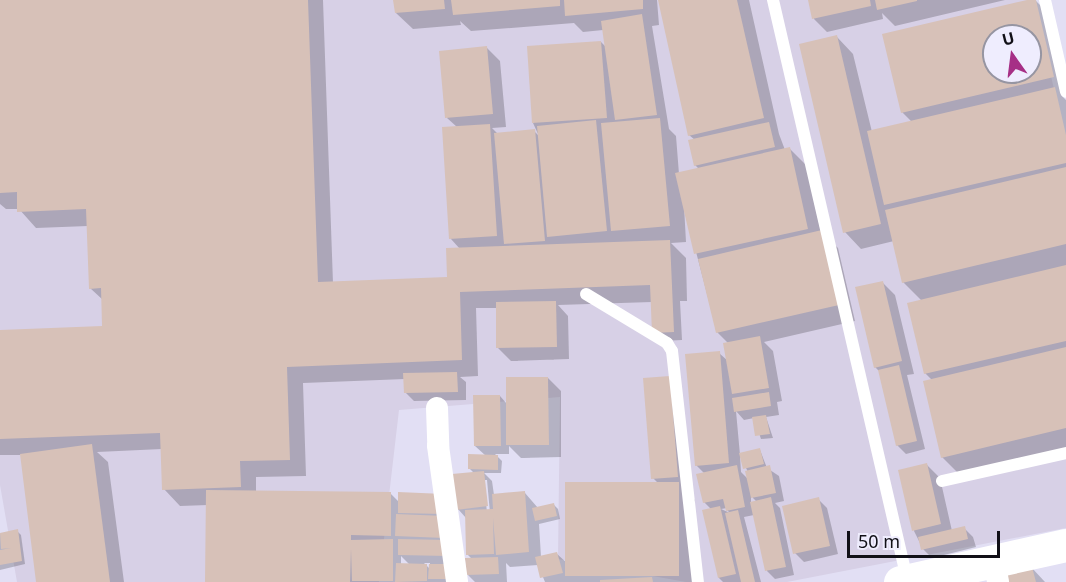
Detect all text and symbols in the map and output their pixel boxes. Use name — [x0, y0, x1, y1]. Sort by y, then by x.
north arrow — [982, 24, 1042, 84]
text: U — [1000, 26, 1017, 51]
scale bar — [850, 519, 1003, 557]
text: 50 m — [858, 529, 900, 553]

